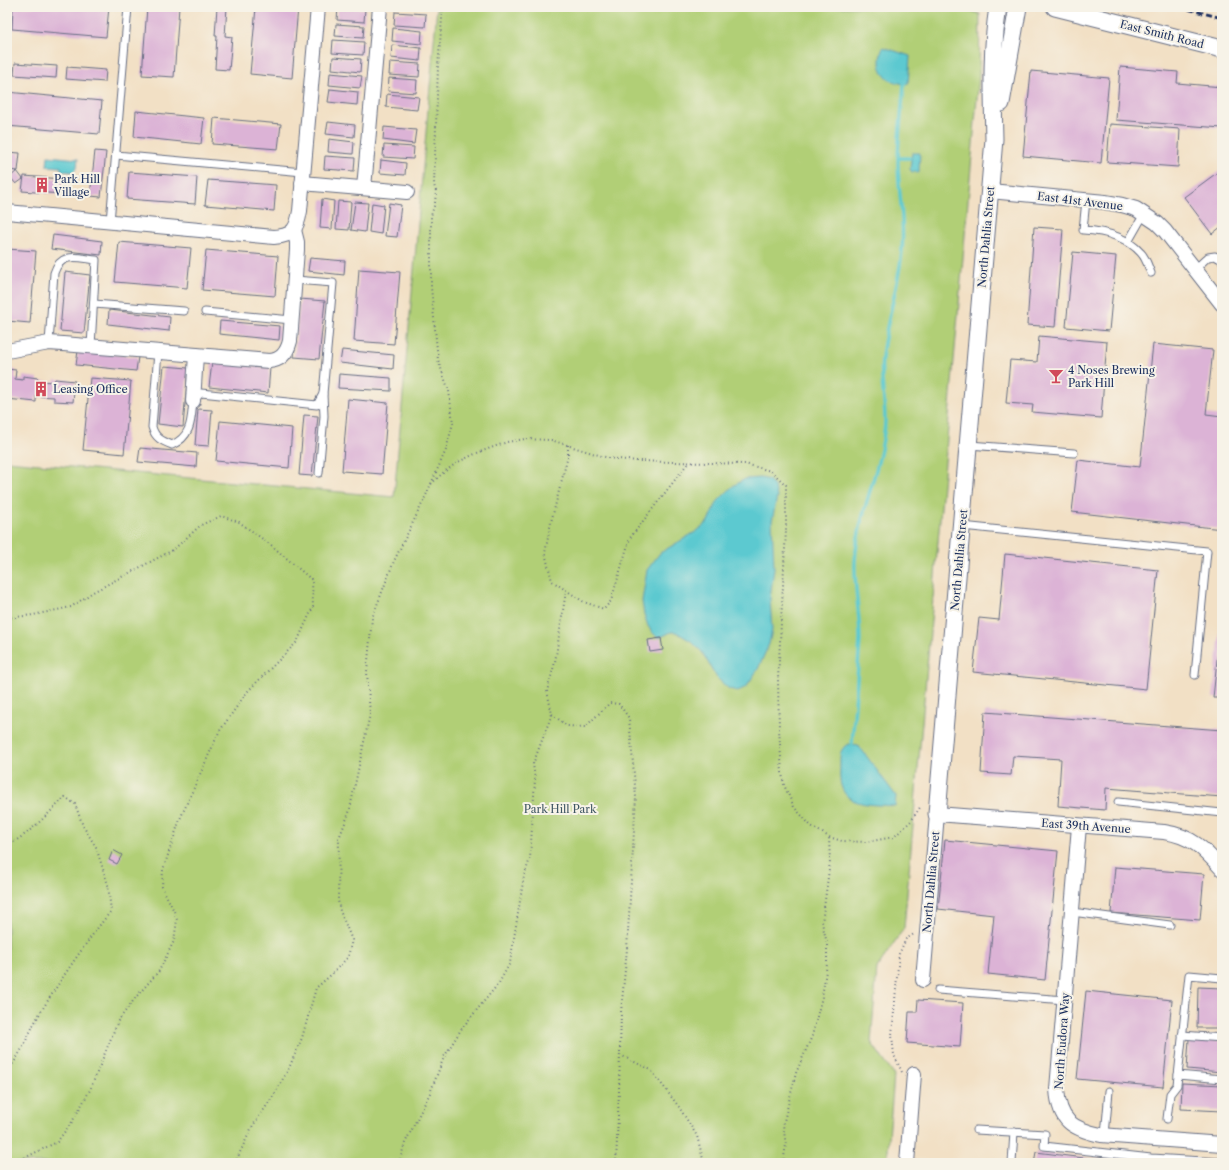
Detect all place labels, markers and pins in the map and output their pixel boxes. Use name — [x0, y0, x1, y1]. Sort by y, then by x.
place label: Park Hill Village — [53, 172, 101, 199]
building icon: Park Hill Village — [33, 176, 51, 194]
place label: 4 Noses Brewing Park Hill — [1068, 363, 1155, 390]
bar icon: 4 Noses Brewing Park Hill — [1047, 367, 1065, 385]
building icon: Leasing Office — [32, 380, 50, 398]
place label: Leasing Office — [53, 382, 128, 396]

